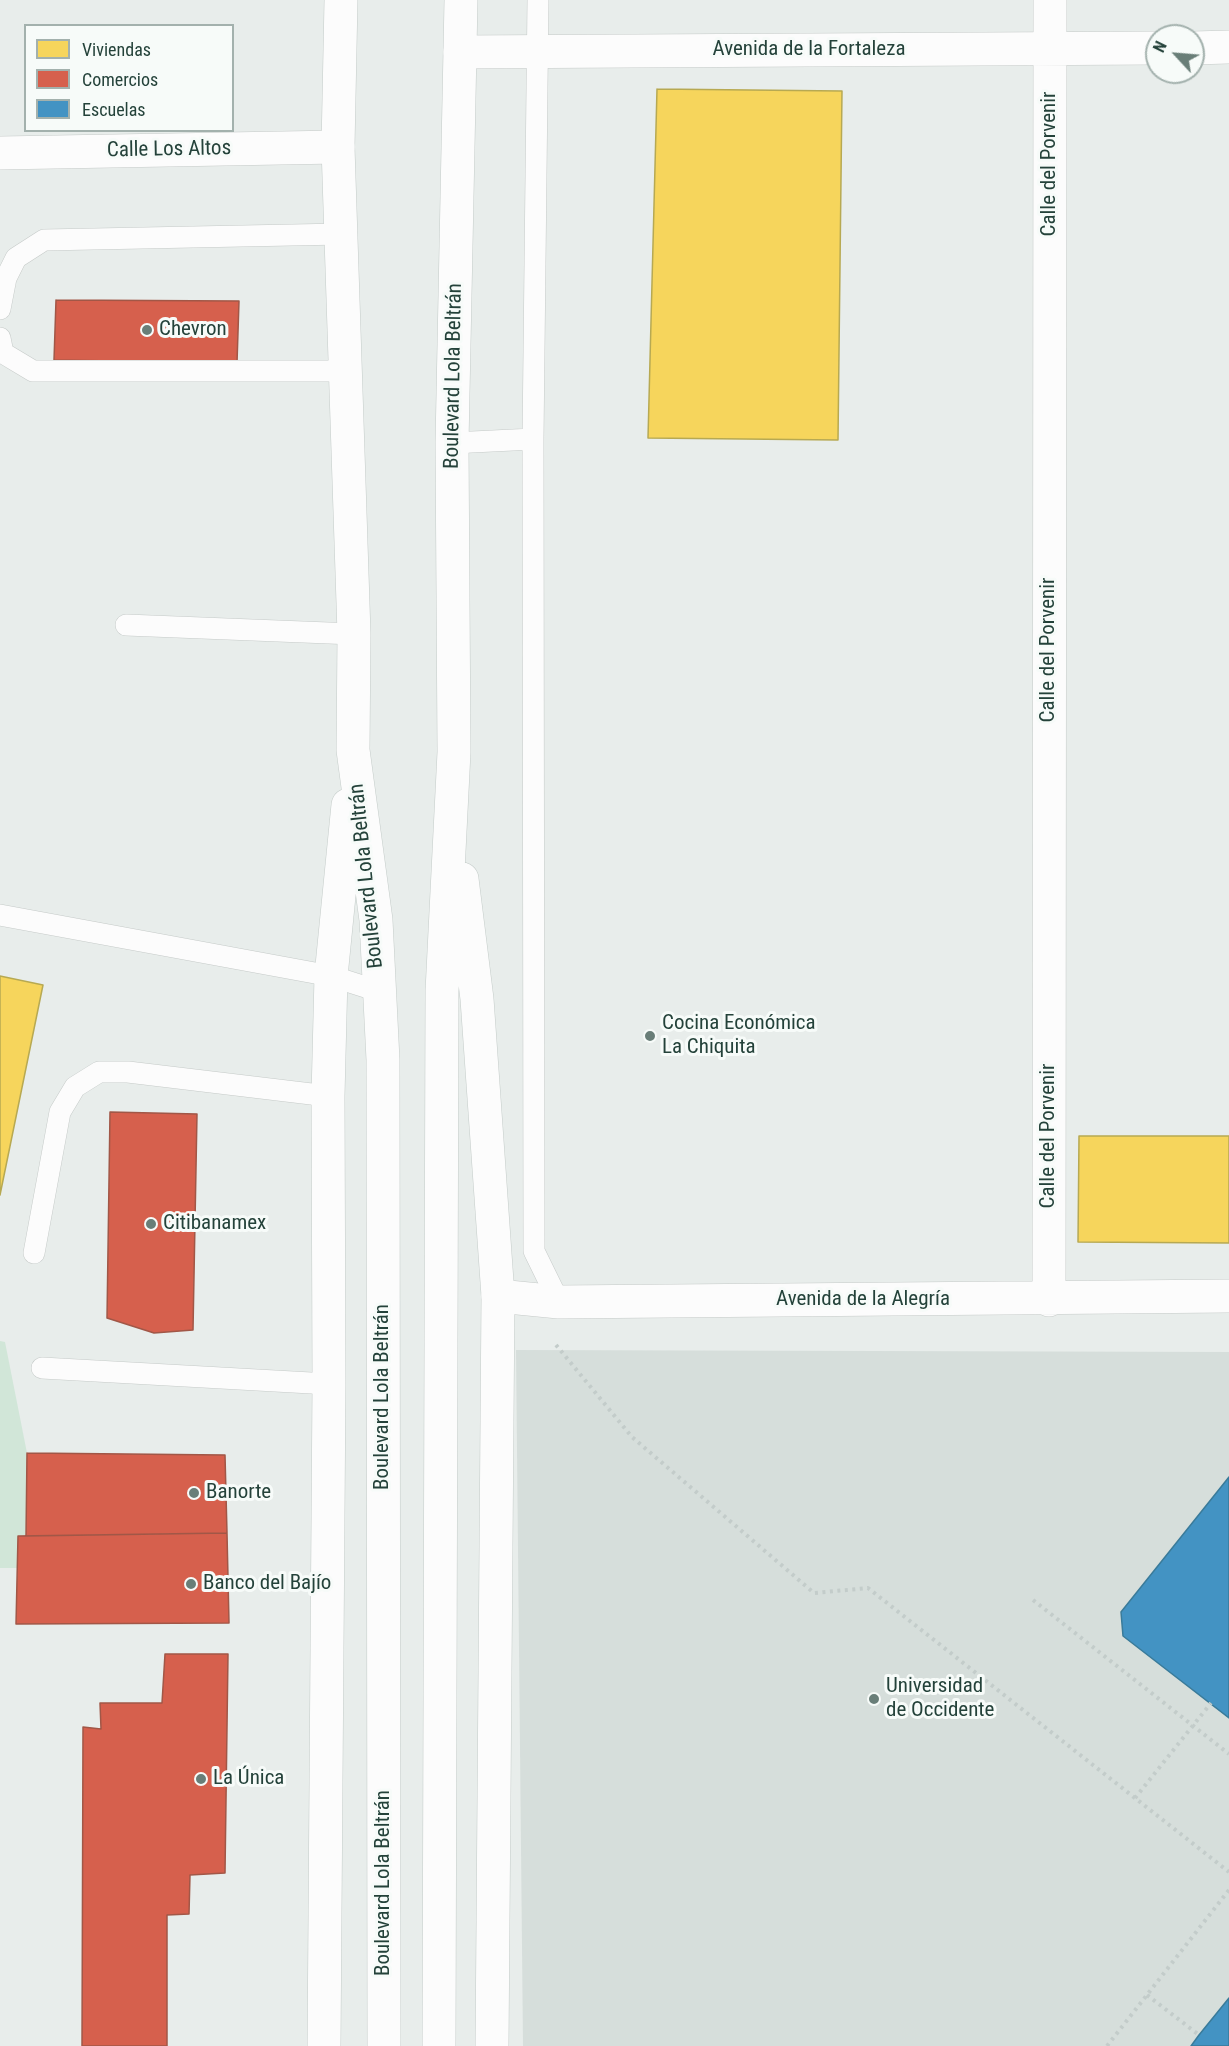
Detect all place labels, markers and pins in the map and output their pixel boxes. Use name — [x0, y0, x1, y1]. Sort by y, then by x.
place label: Chevron — [159, 317, 227, 343]
marker: Chevron — [140, 323, 154, 337]
place label: Cocina Económica La Chiquita — [662, 1011, 816, 1061]
marker: Cocina Económica La Chiquita — [643, 1029, 657, 1043]
place label: Citibanamex — [163, 1211, 266, 1237]
marker: Citibanamex — [144, 1217, 158, 1231]
place label: Banorte — [206, 1480, 271, 1506]
marker: Banorte — [187, 1486, 201, 1500]
place label: Banco del Bajío — [203, 1571, 331, 1597]
marker: Banco del Bajío — [184, 1577, 198, 1591]
place label: Universidad de Occidente — [886, 1674, 994, 1724]
marker: Universidad de Occidente — [867, 1692, 881, 1706]
place label: La Única — [213, 1766, 284, 1792]
marker: La Única — [194, 1772, 208, 1786]

